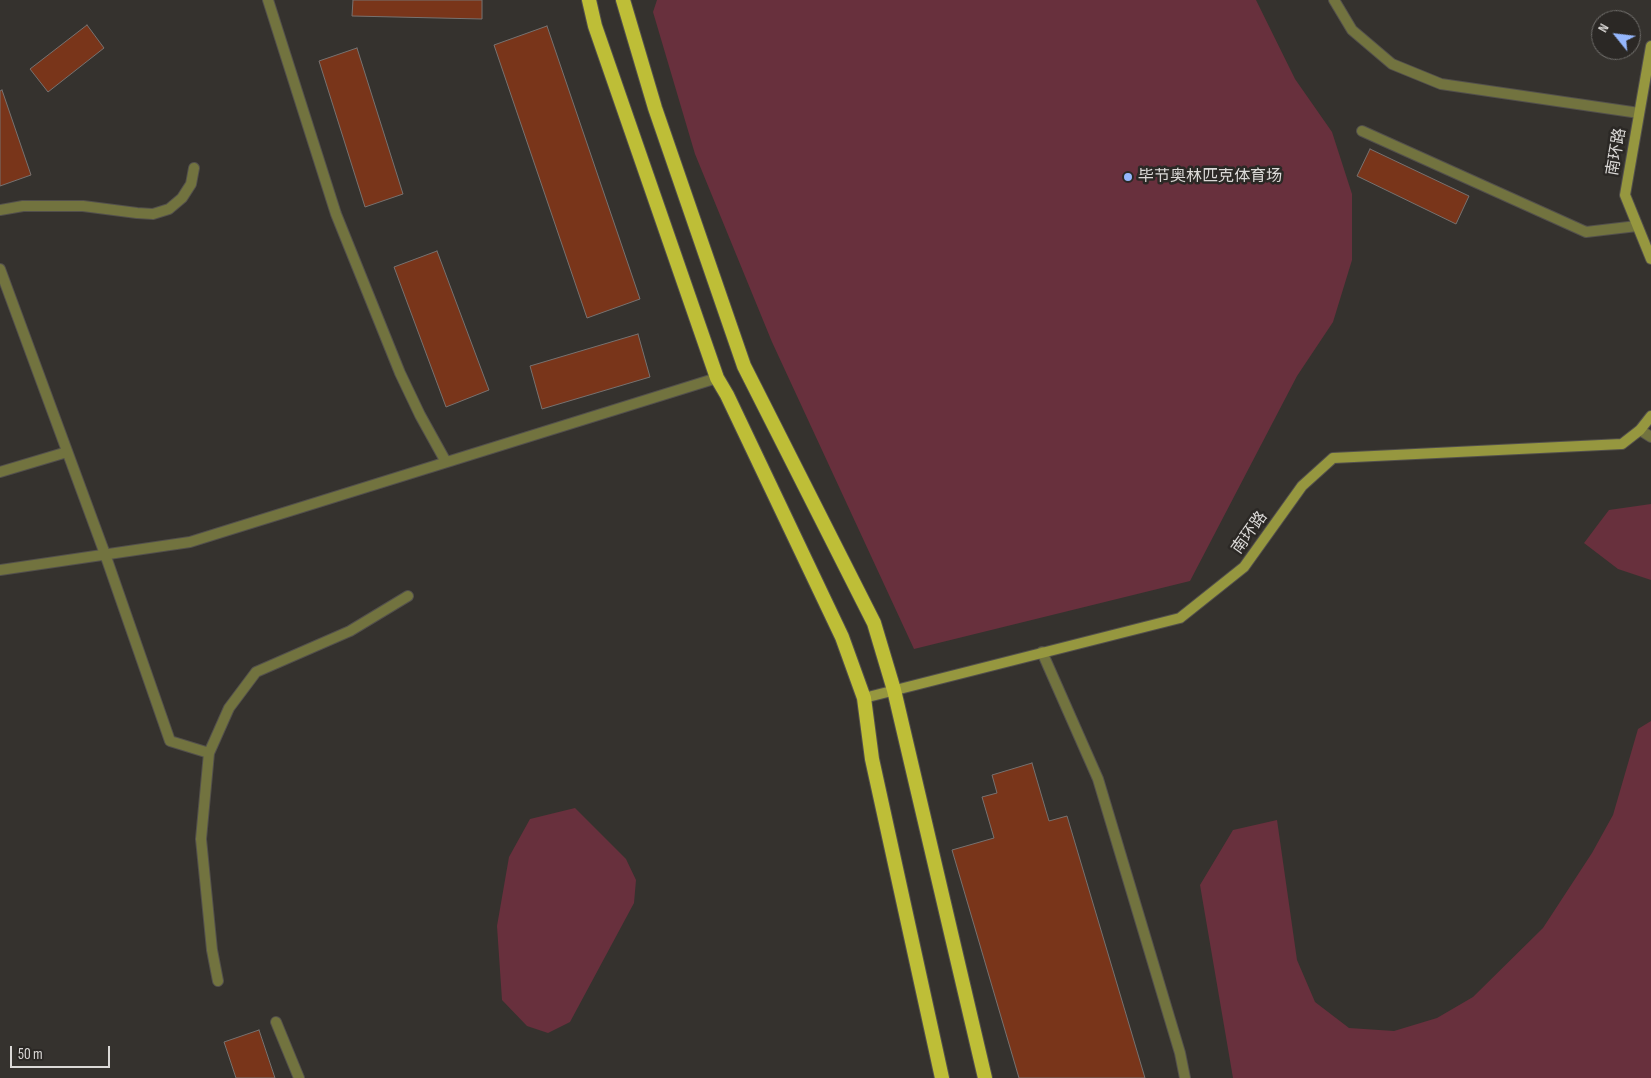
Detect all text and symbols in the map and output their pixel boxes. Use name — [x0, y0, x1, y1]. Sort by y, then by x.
north arrow — [1591, 10, 1641, 60]
text: N — [1594, 21, 1613, 35]
street label: 南环路 — [1603, 127, 1631, 177]
place label: 毕节奥林匹克体育场 — [1138, 167, 1282, 187]
marker: 毕节奥林匹克体育场 — [1122, 171, 1134, 183]
street label: 南环路 — [1228, 508, 1272, 558]
scale bar — [12, 1036, 112, 1068]
text: 50 m — [18, 1045, 43, 1064]

